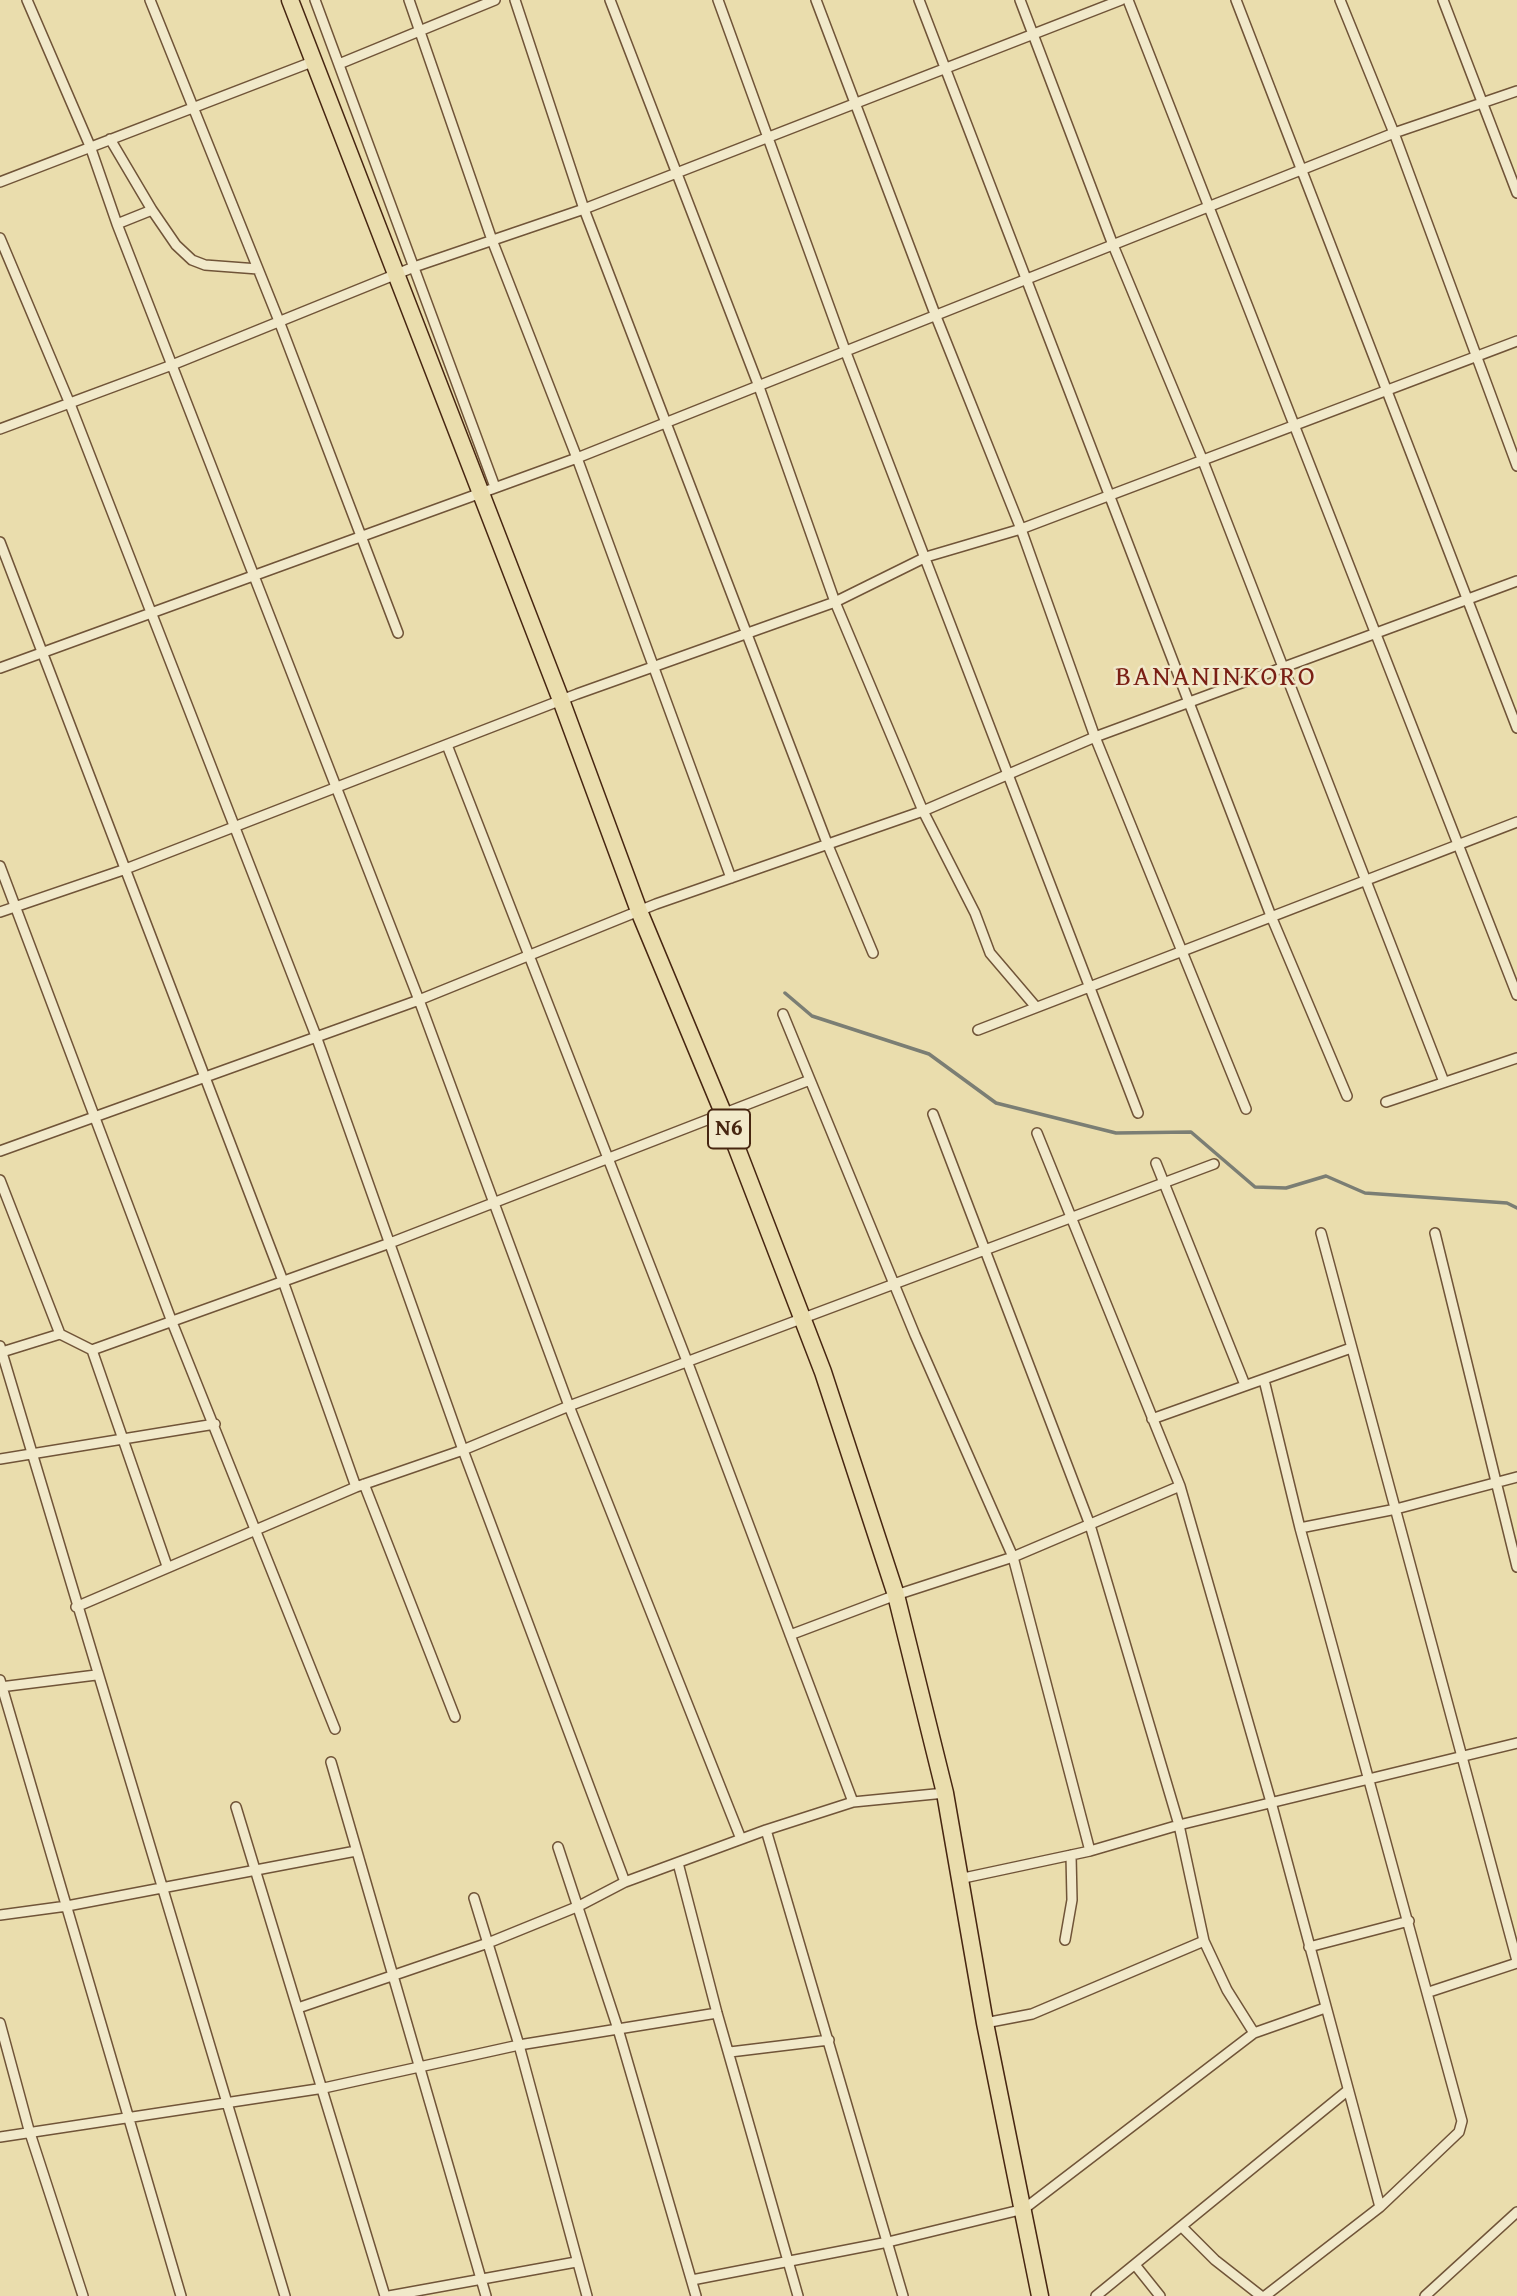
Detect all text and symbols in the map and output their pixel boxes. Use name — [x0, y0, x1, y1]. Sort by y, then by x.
district label: BANANINKORO — [1117, 661, 1315, 695]
road number: N6 — [708, 1110, 750, 1148]

